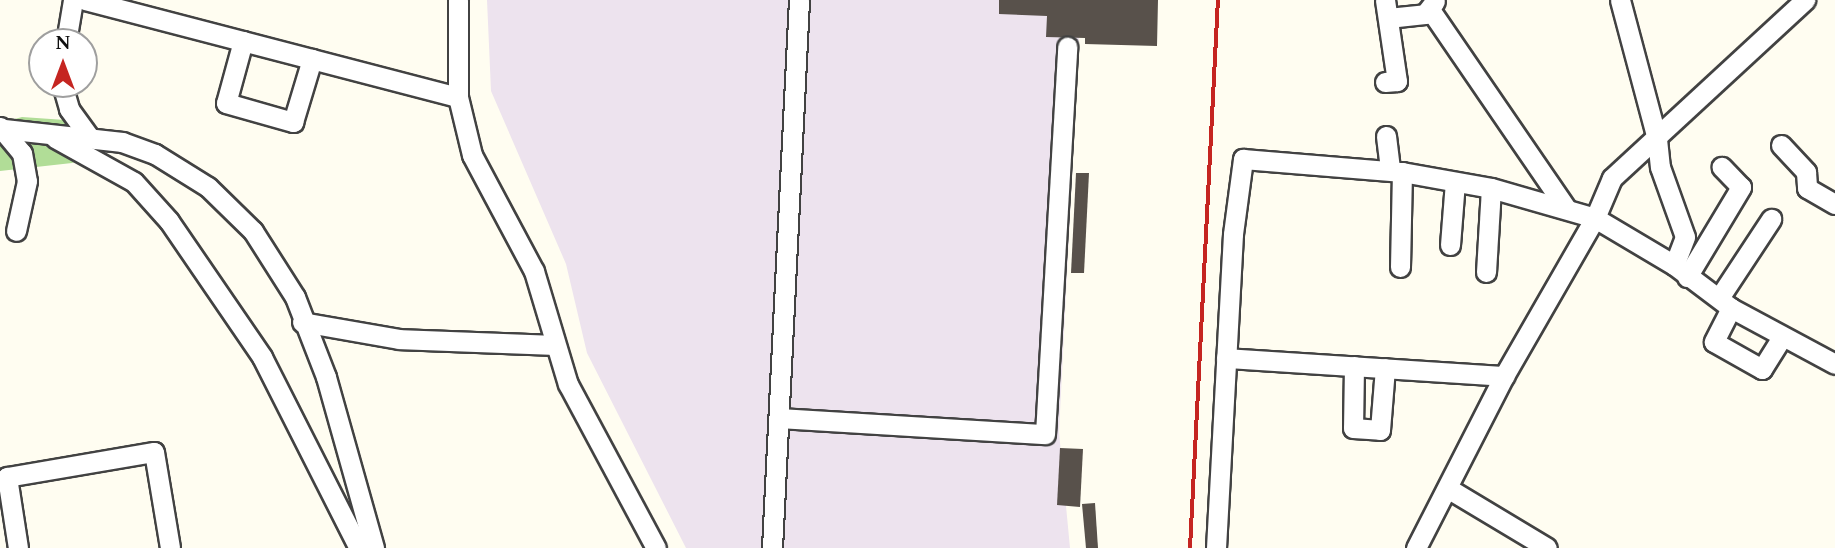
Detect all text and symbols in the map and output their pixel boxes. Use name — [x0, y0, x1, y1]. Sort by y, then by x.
north arrow — [28, 28, 98, 98]
text: N — [55, 29, 71, 58]

